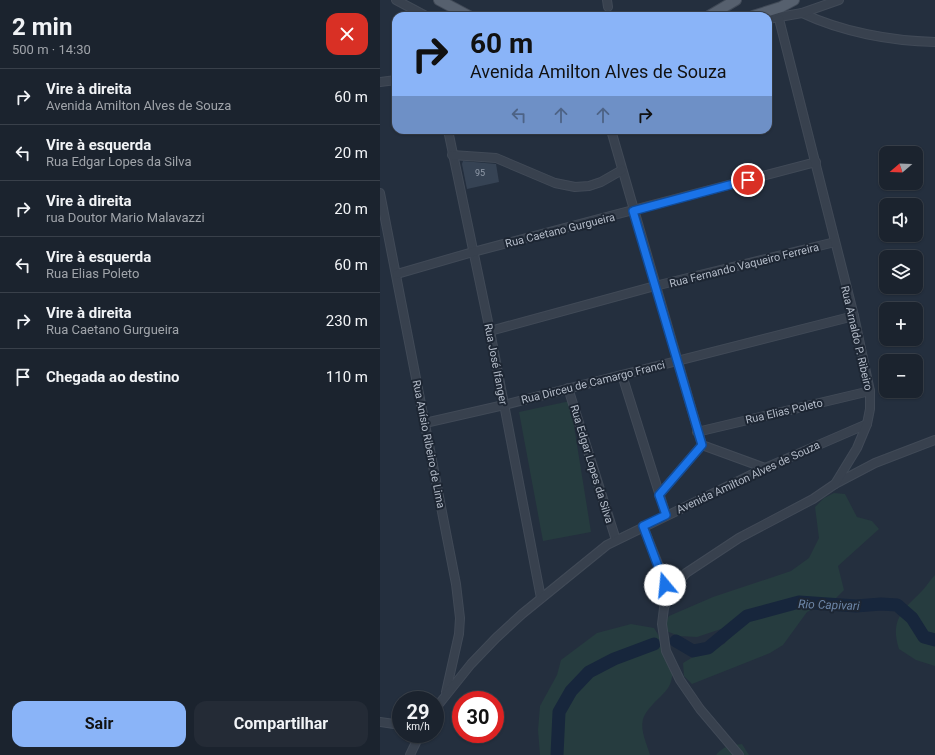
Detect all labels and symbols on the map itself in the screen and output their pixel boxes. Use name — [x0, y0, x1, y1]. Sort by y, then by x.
north arrow — [879, 146, 923, 190]
pin — [731, 163, 765, 197]
house number: 95 — [475, 168, 485, 178]
street label: Rua Caetano Gurgueira — [504, 211, 616, 250]
street label: Rua Fernando Vaqueiro Ferreira — [668, 241, 820, 290]
street label: Rua Arnaldo P. Ribeiro — [838, 284, 875, 392]
street label: Rua José Ifanger — [481, 322, 510, 406]
street label: Rua Dirceu de Camargo Franci — [520, 358, 666, 407]
street label: Rua Anísio Ribeiro de Lima — [410, 379, 447, 509]
street label: Rua Elias Poleto — [744, 396, 824, 427]
street label: Rua Edgar Lopes da Silva — [567, 403, 616, 525]
street label: Avenida Amilton Alves de Souza — [674, 438, 822, 516]
position arrow — [644, 564, 686, 606]
water label: Rio Capivari — [798, 597, 860, 613]
speed limit sign: 30 — [452, 691, 504, 743]

